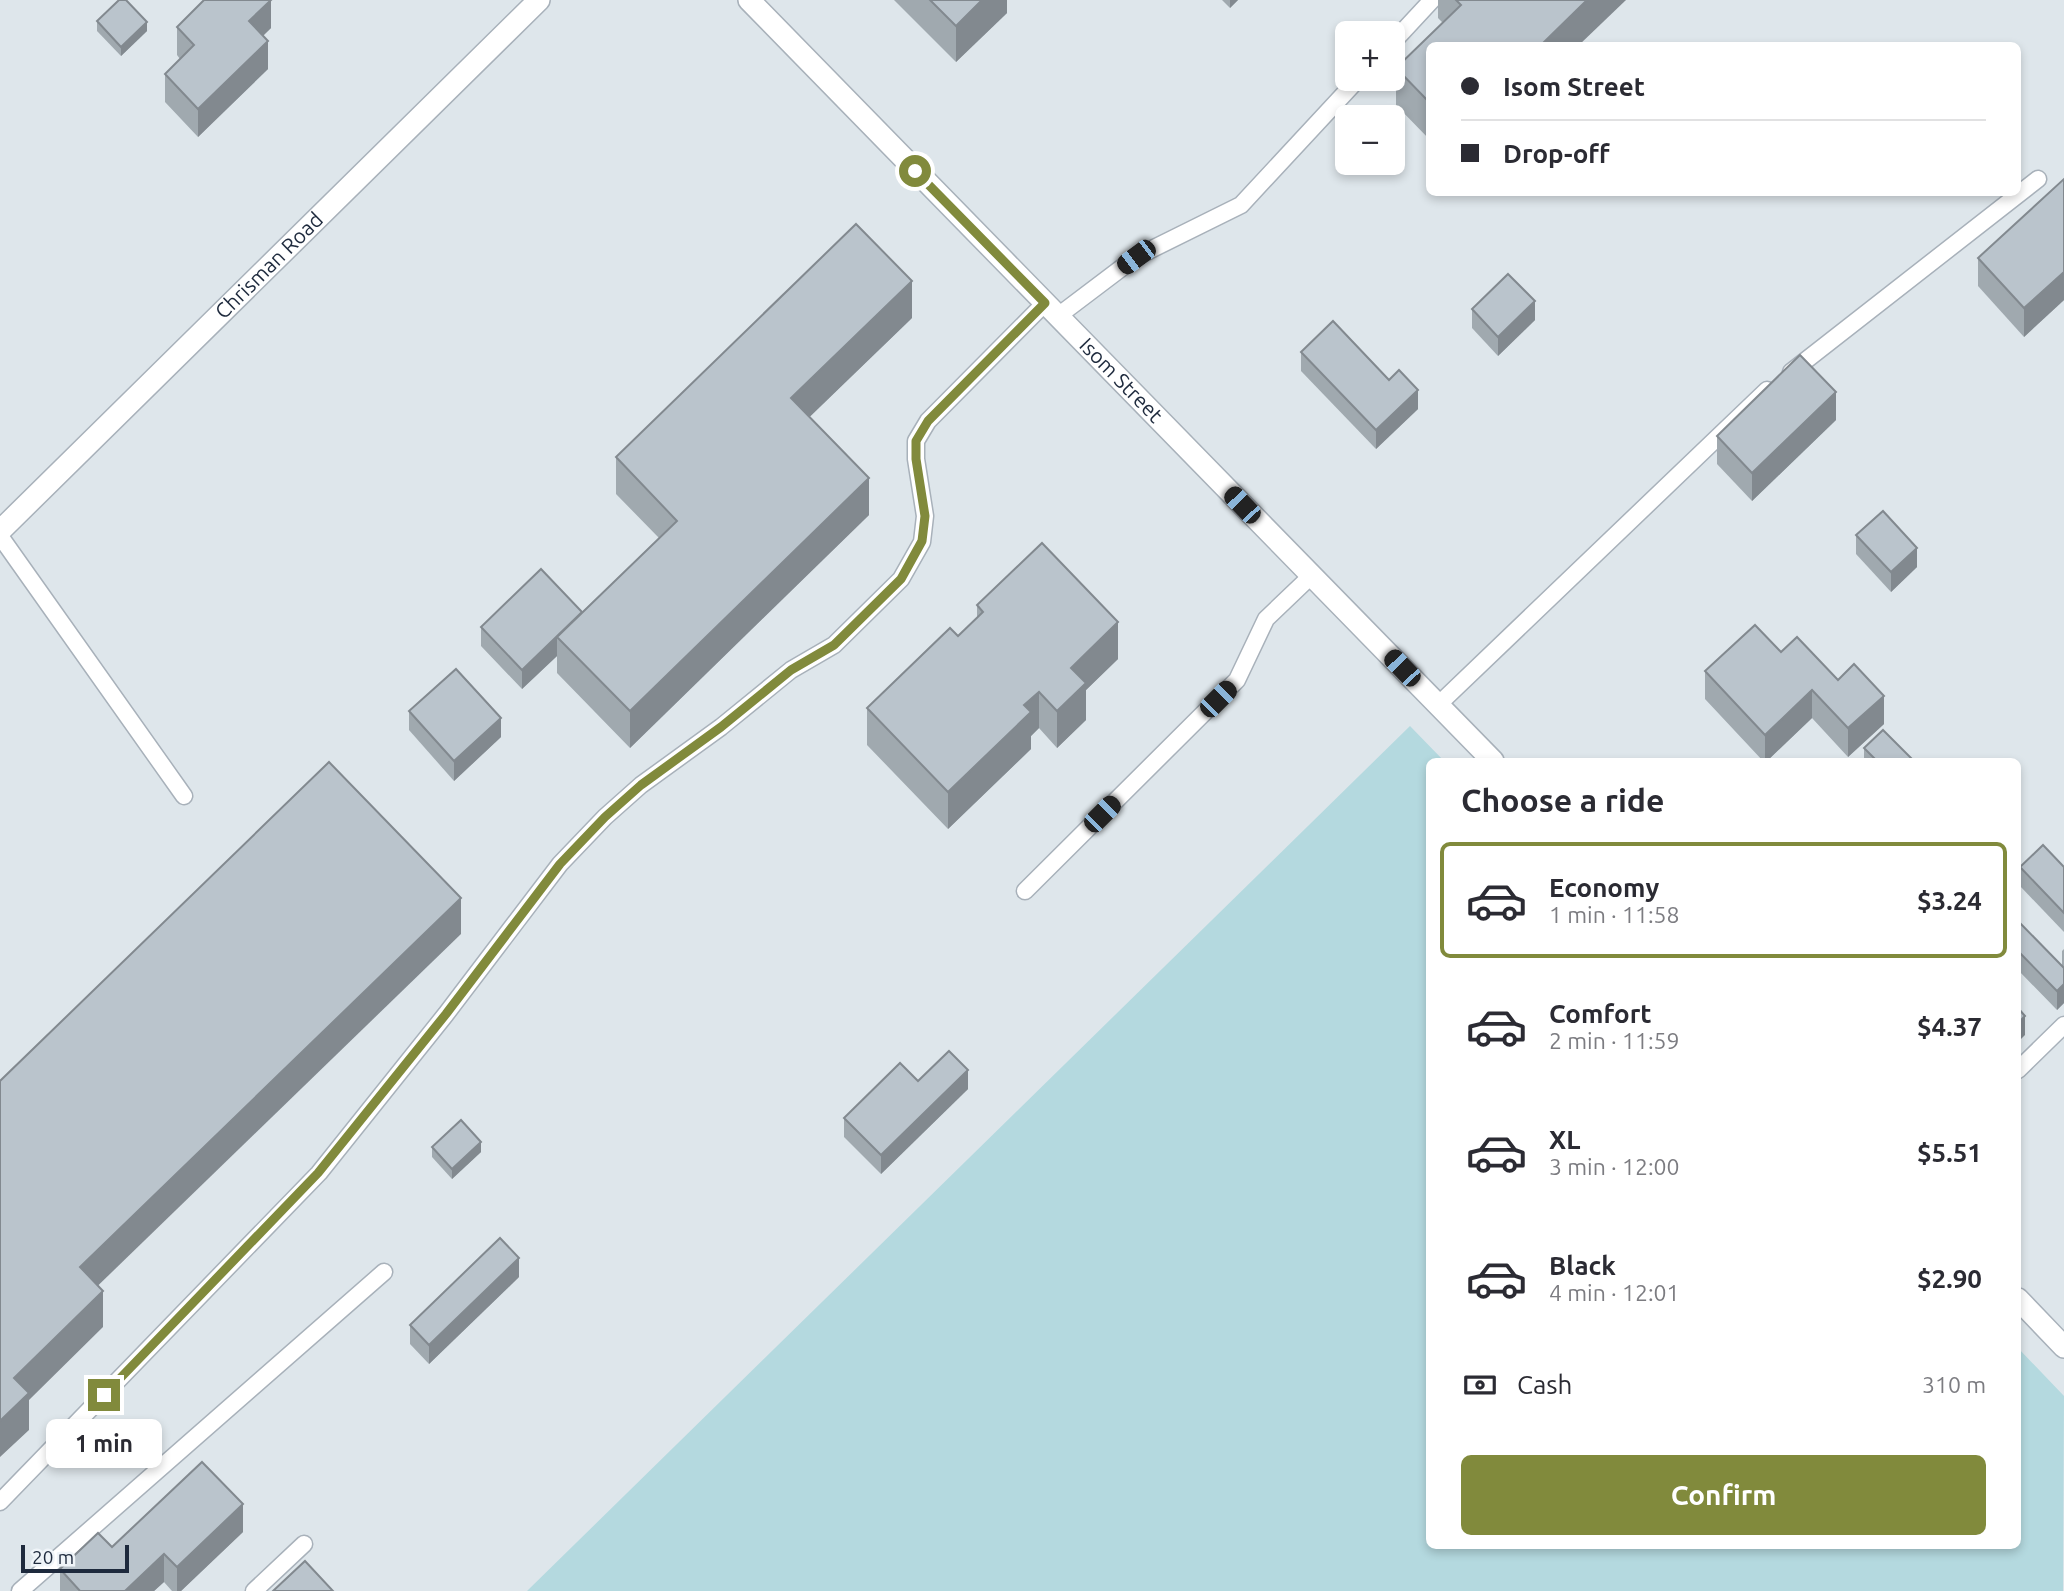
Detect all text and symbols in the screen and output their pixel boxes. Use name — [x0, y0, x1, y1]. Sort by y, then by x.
map controls — [1335, 21, 1405, 175]
button: + — [1335, 21, 1405, 91]
text: Isom Street — [1503, 72, 1645, 101]
button: − — [1335, 105, 1405, 175]
text: Drop-off — [1503, 139, 1610, 168]
route start — [899, 155, 931, 187]
street label: Chrisman Road — [210, 207, 327, 323]
car — [1113, 236, 1160, 278]
street label: Isom Street — [1075, 333, 1168, 427]
car — [1220, 483, 1265, 527]
car — [1380, 646, 1425, 690]
car — [1196, 677, 1241, 721]
text: Choose a ride — [1461, 782, 1664, 818]
car — [1080, 792, 1125, 836]
icon: car — [1465, 869, 1528, 932]
text: Economy — [1549, 873, 1659, 902]
text: $3.24 — [1917, 886, 1982, 915]
text: 1 min · 11:58 — [1549, 902, 1680, 927]
icon: car — [1465, 995, 1528, 1058]
text: Comfort — [1549, 999, 1652, 1028]
text: $4.37 — [1917, 1012, 1982, 1041]
text: 2 min · 11:59 — [1549, 1028, 1680, 1053]
icon: car — [1465, 1121, 1528, 1184]
text: XL — [1549, 1125, 1580, 1154]
text: $5.51 — [1917, 1138, 1982, 1167]
text: 3 min · 12:00 — [1549, 1154, 1680, 1179]
icon: car — [1465, 1247, 1528, 1310]
text: Black — [1549, 1251, 1616, 1280]
text: $2.90 — [1917, 1264, 1982, 1293]
text: 4 min · 12:01 — [1549, 1280, 1680, 1305]
icon: cash — [1461, 1366, 1499, 1404]
text: Cash — [1517, 1370, 1572, 1399]
text: 310 m — [1922, 1372, 1986, 1397]
route end — [88, 1379, 120, 1411]
callout: 1 min — [46, 1420, 162, 1468]
text: 1 min — [75, 1431, 133, 1456]
button: Confirm — [1461, 1455, 1986, 1535]
scale bar — [21, 1542, 130, 1574]
text: 20 m — [32, 1546, 74, 1568]

